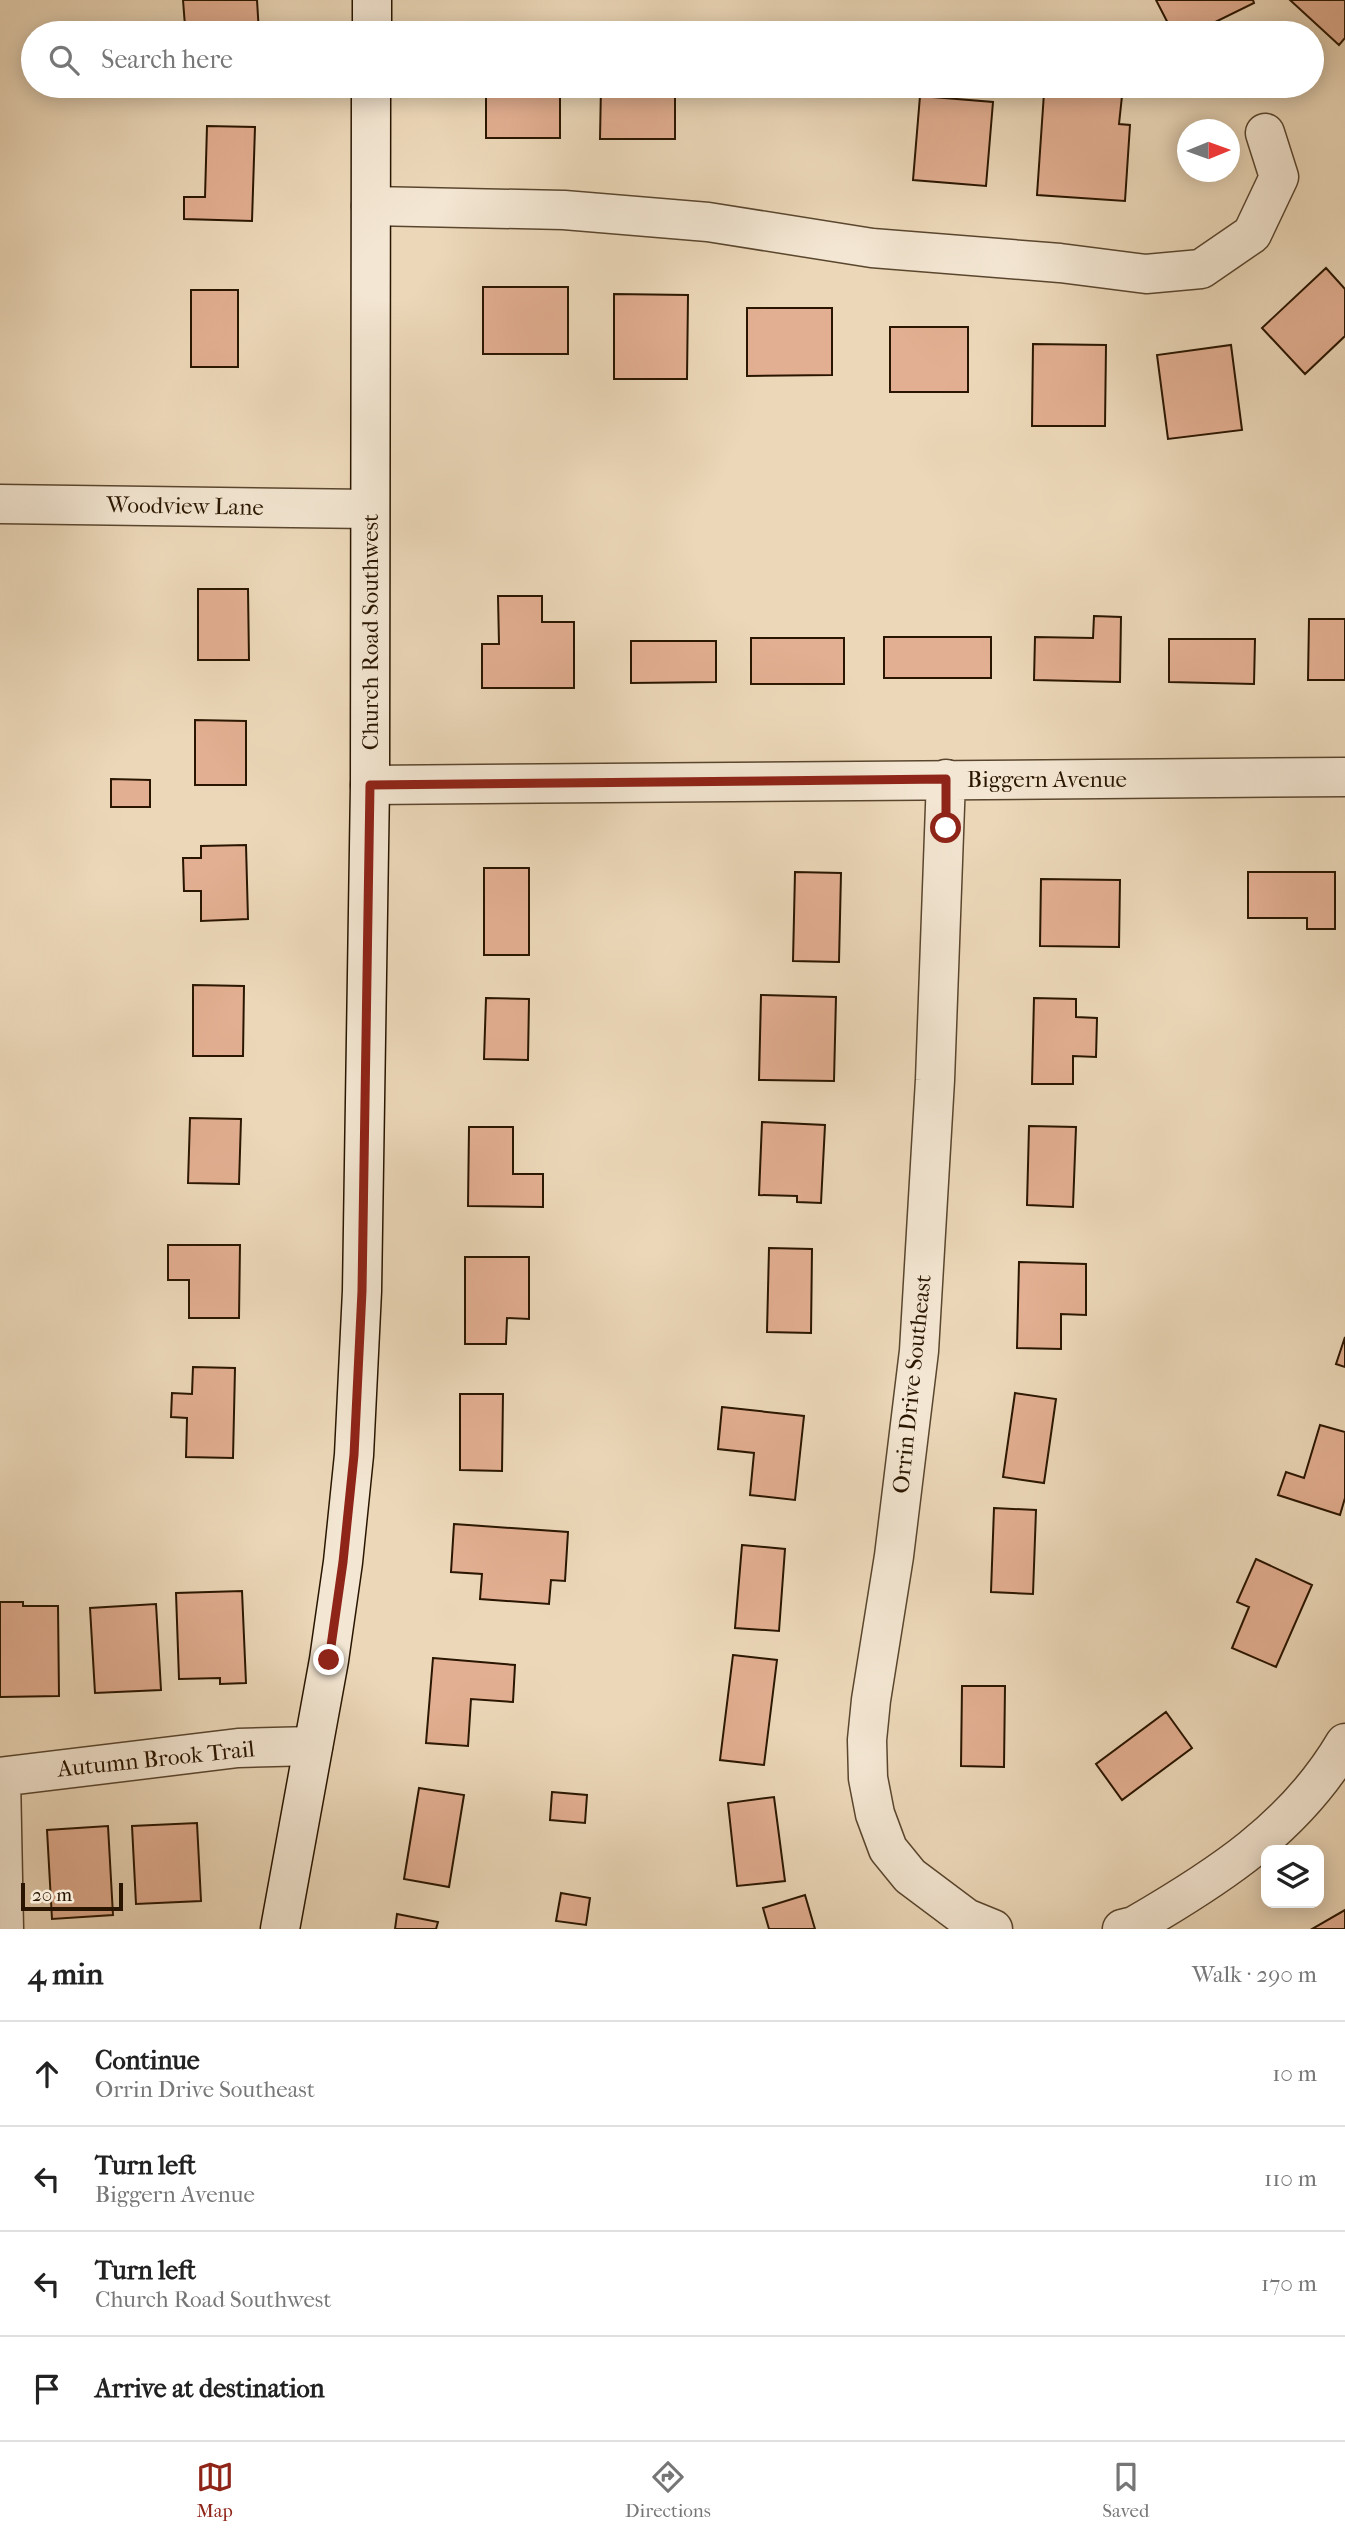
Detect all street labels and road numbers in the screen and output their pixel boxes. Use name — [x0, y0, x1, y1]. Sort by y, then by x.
street label: Woodview Lane — [105, 491, 264, 521]
street label: Church Road Southwest — [357, 514, 384, 750]
street label: Biggern Avenue — [967, 766, 1127, 793]
street label: Orrin Drive Southeast — [887, 1273, 937, 1495]
street label: Autumn Brook Trail — [55, 1735, 257, 1783]

